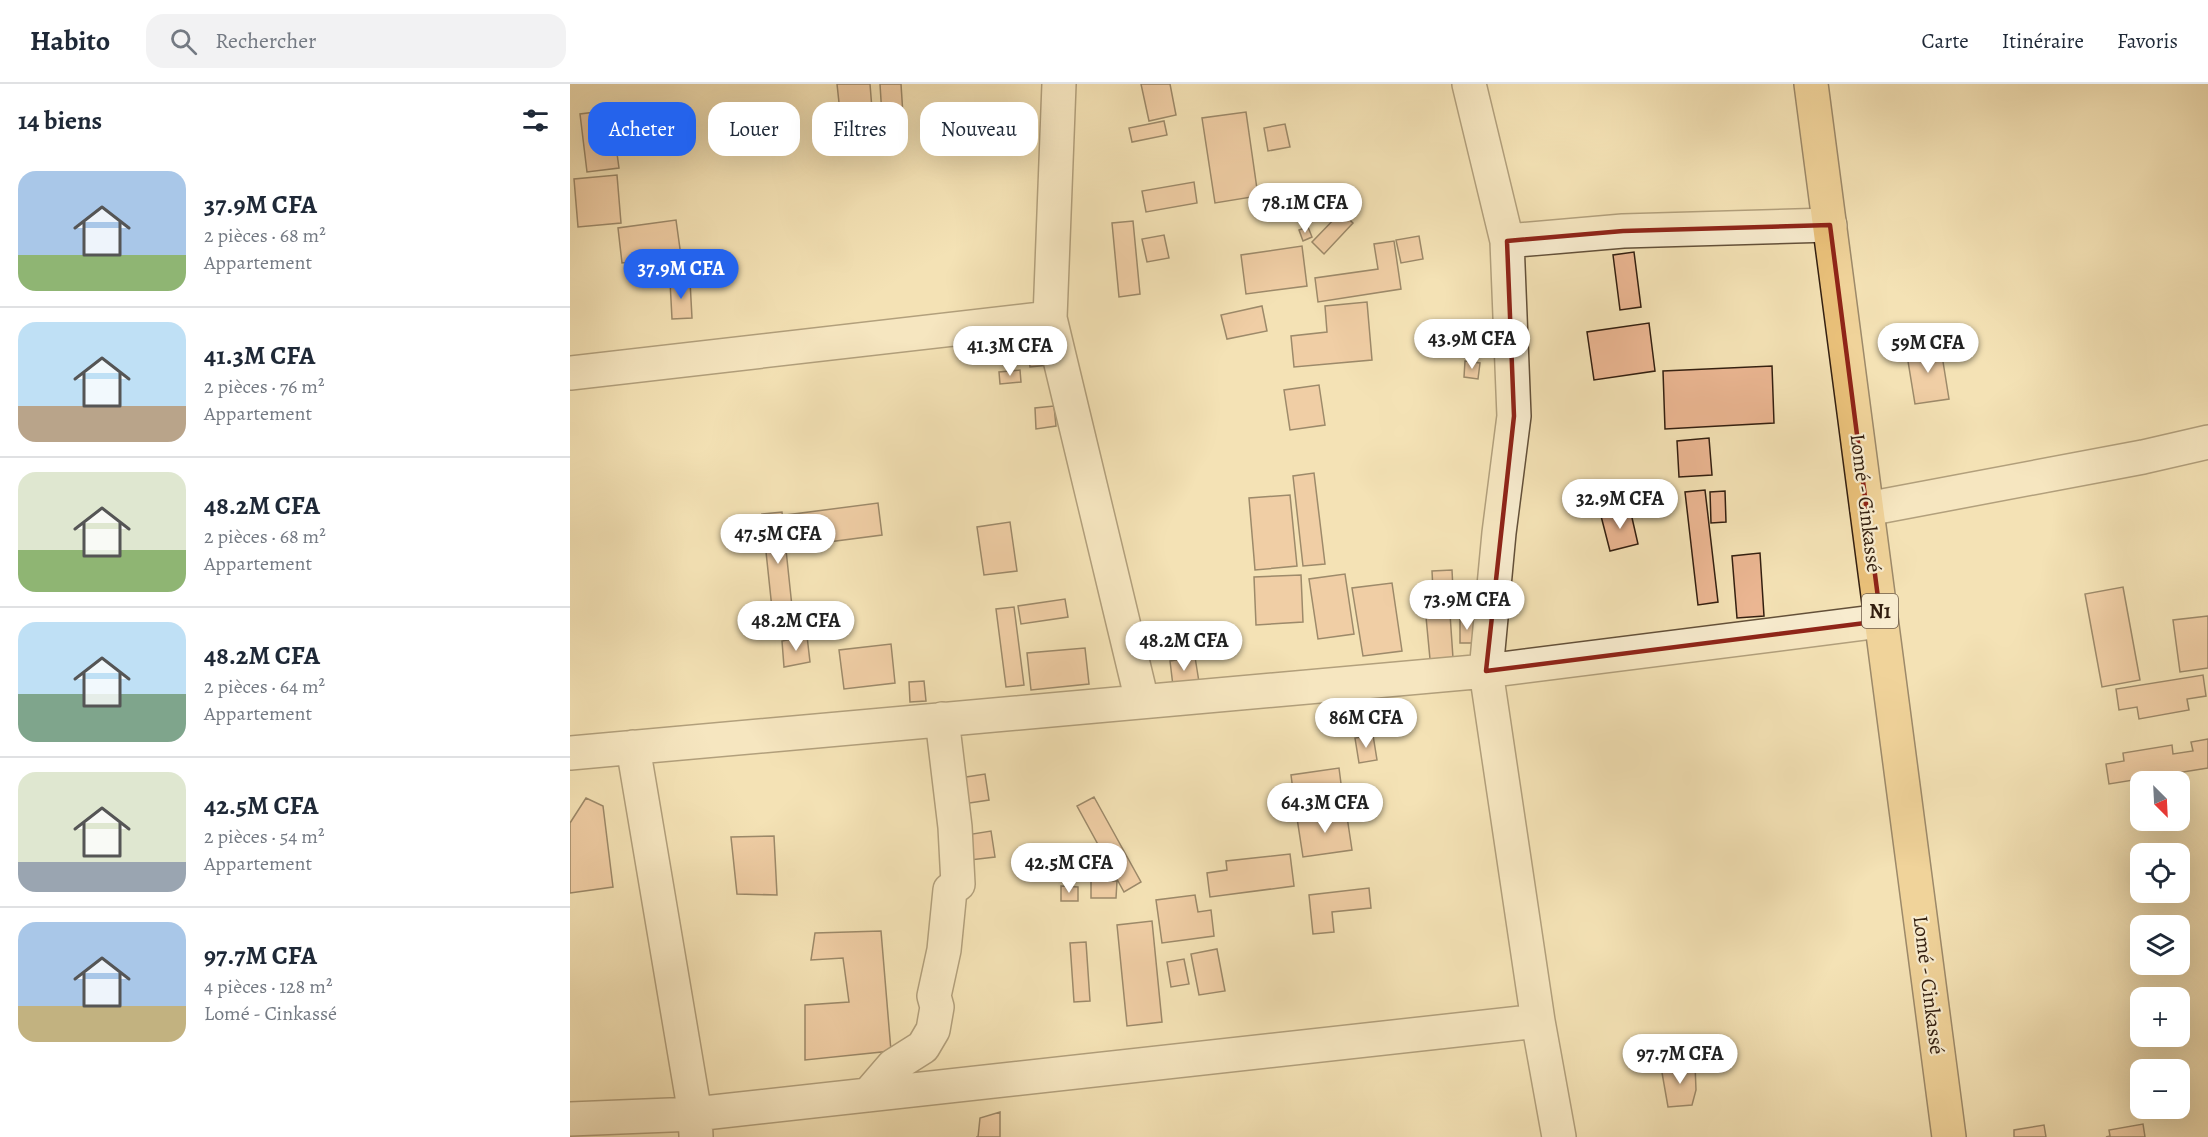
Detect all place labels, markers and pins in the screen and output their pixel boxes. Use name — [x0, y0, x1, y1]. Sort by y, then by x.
pin: 78.1M CFA — [1236, 183, 1374, 234]
pin: 37.9M CFA — [612, 249, 750, 300]
pin: 43.9M CFA — [1403, 319, 1541, 370]
pin: 59M CFA — [1873, 323, 1983, 374]
pin: 41.3M CFA — [941, 326, 1079, 377]
pin: 32.9M CFA — [1551, 479, 1689, 530]
pin: 47.5M CFA — [709, 514, 847, 565]
pin: 73.9M CFA — [1398, 580, 1536, 631]
pin: 48.2M CFA — [727, 601, 865, 652]
pin: 48.2M CFA — [1115, 621, 1253, 672]
pin: 86M CFA — [1311, 698, 1421, 749]
pin: 64.3M CFA — [1256, 783, 1394, 834]
pin: 42.5M CFA — [1000, 843, 1138, 894]
pin: 97.7M CFA — [1611, 1034, 1749, 1085]

